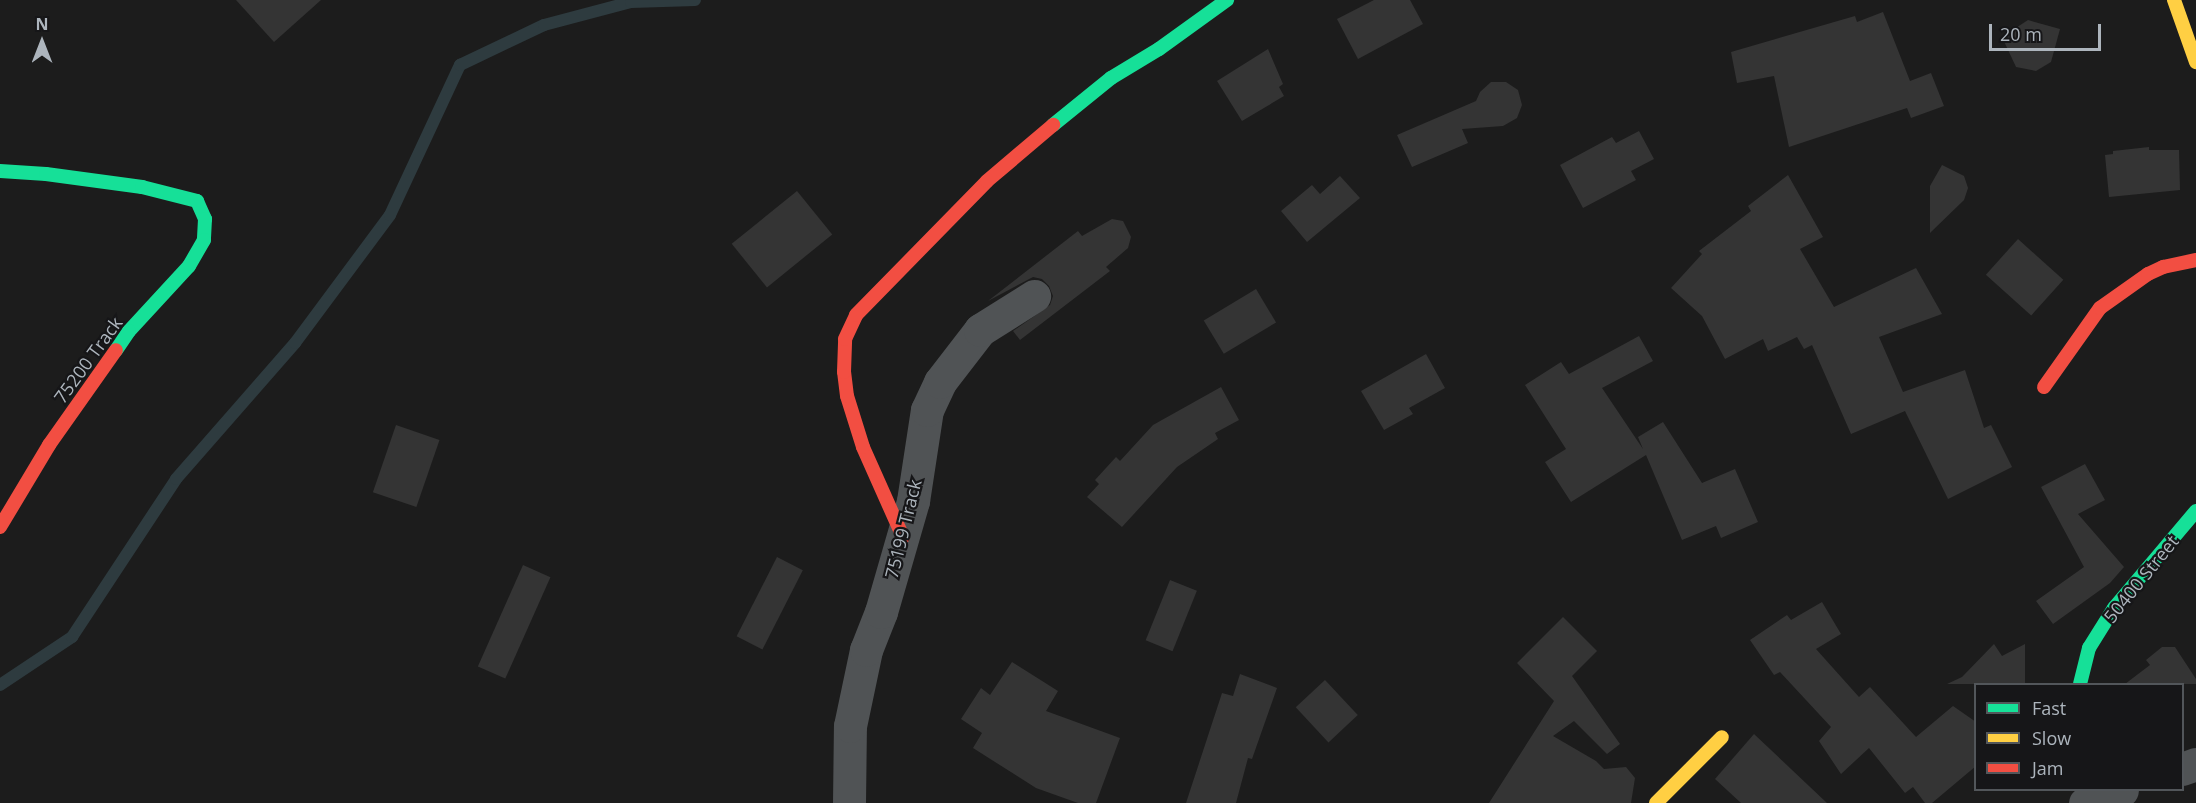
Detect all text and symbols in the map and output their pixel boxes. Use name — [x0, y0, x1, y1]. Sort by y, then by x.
north arrow — [12, 12, 72, 72]
scale bar — [1992, 12, 2104, 50]
text: N — [35, 13, 49, 35]
text: 20 m — [2000, 22, 2042, 46]
street label: 75200 Track — [49, 313, 127, 407]
street label: 75199 Track — [880, 477, 926, 581]
street label: 50400 Street — [2099, 531, 2183, 627]
legend — [1974, 683, 2184, 791]
text: Fast — [2032, 696, 2066, 720]
text: Slow — [2032, 726, 2071, 750]
text: Jam — [2032, 756, 2064, 780]

